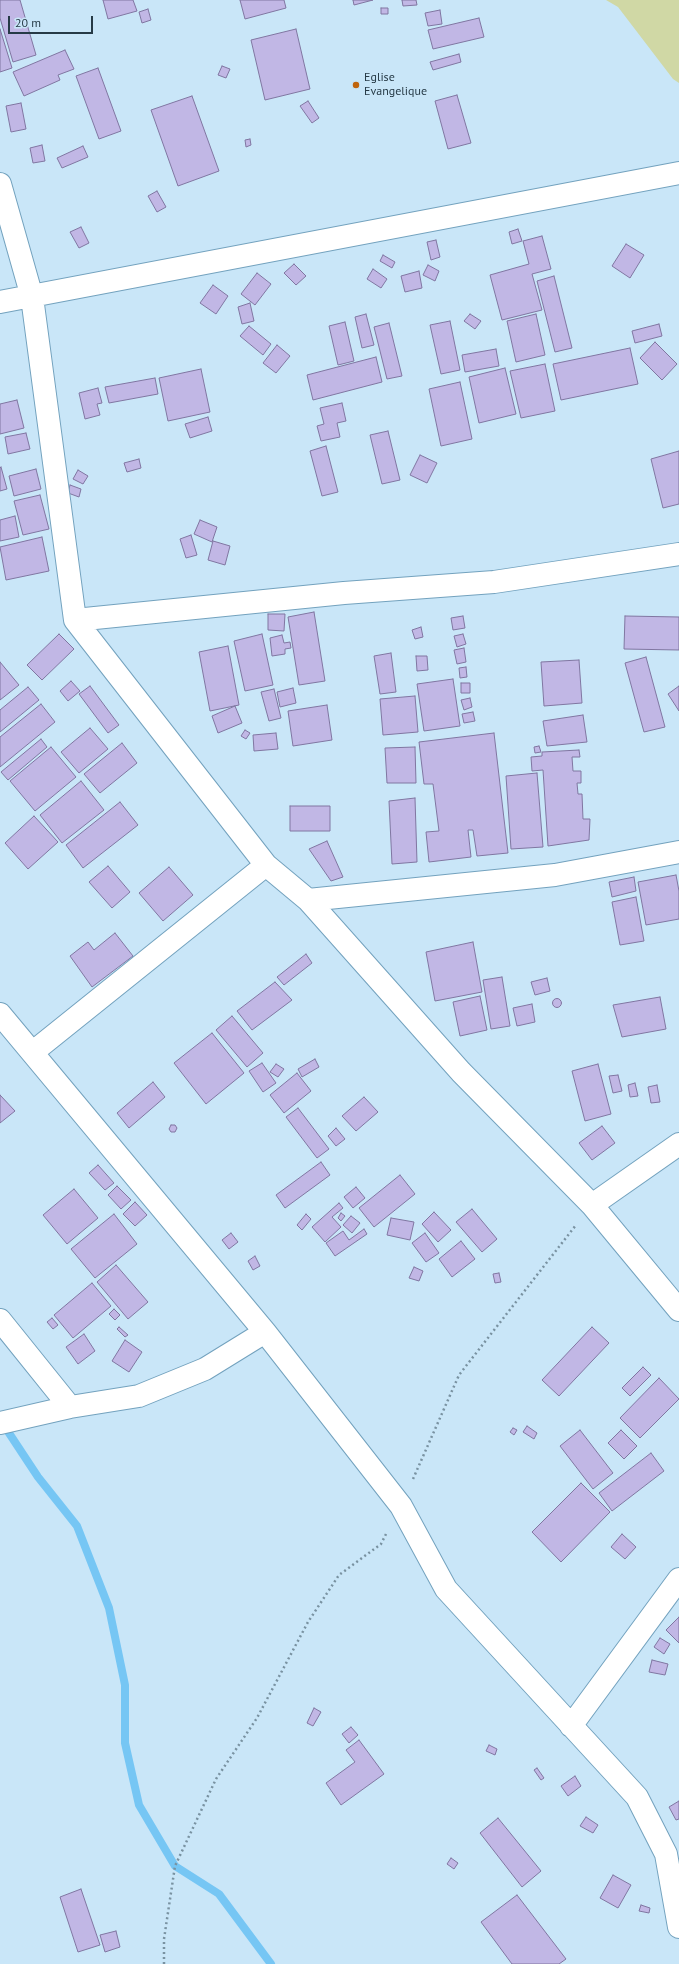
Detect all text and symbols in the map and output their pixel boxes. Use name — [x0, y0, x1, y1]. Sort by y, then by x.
scale bar — [10, 8, 95, 34]
text: 20 m — [15, 15, 41, 30]
place label: Eglise Evangelique — [364, 71, 427, 99]
marker: Eglise Evangelique — [351, 80, 361, 90]

